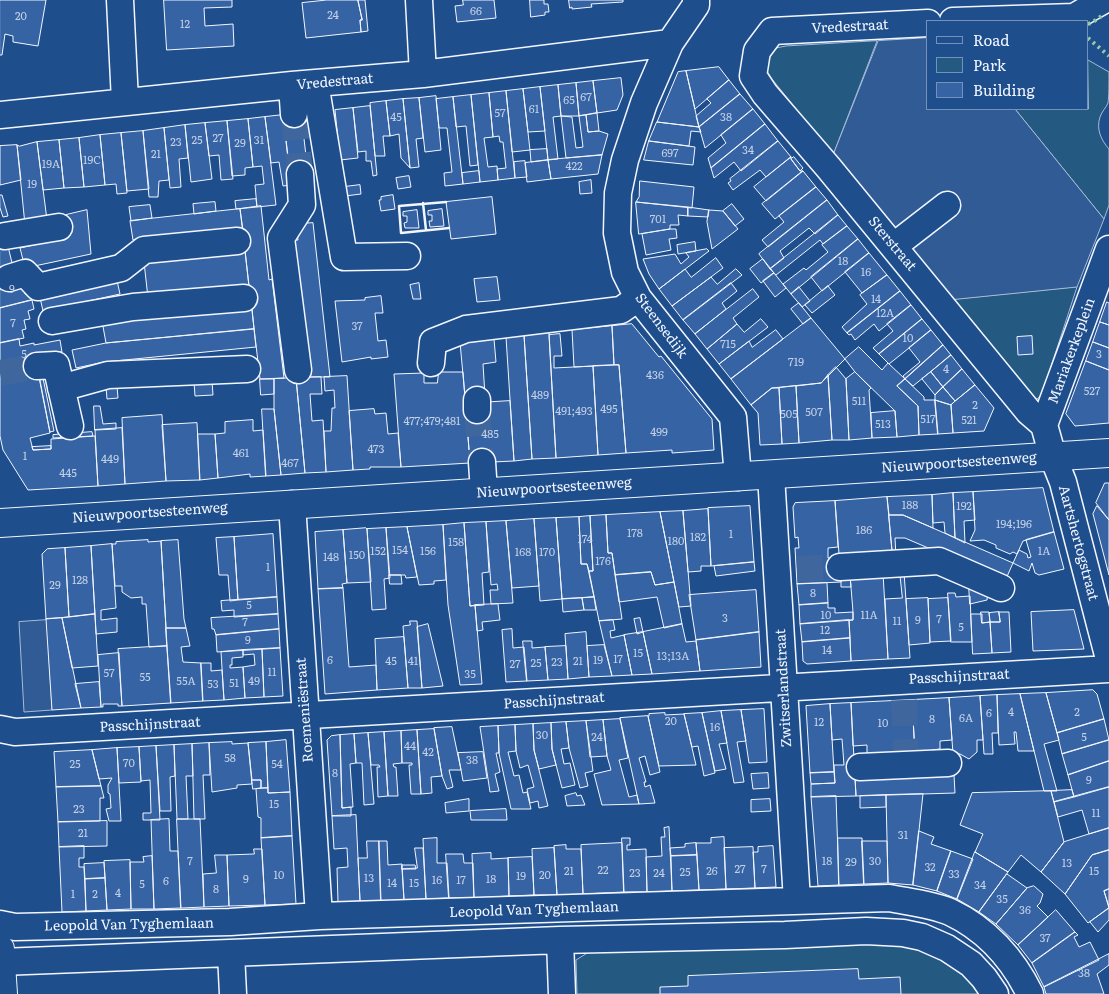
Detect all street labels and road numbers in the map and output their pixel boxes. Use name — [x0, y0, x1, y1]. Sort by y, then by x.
street label: Vredestraat — [811, 17, 889, 37]
street label: Vredestraat — [296, 70, 374, 94]
street label: Sterstraat — [864, 213, 920, 275]
street label: Steensedijk — [631, 290, 691, 362]
street label: Mariakerkeplein — [1045, 296, 1099, 406]
street label: Nieuwpoortsesteenweg — [881, 449, 1037, 477]
street label: Nieuwpoortsesteenweg — [476, 474, 632, 502]
street label: Aartshertogstraat — [1055, 483, 1101, 603]
street label: Nieuwpoortsesteenweg — [72, 499, 228, 527]
street label: Zwitserlandstraat — [773, 628, 795, 748]
street label: Roemeniëstraat — [293, 657, 317, 763]
street label: Passchijnstraat — [908, 666, 1010, 688]
street label: Passchijnstraat — [503, 689, 605, 713]
street label: Passchijnstraat — [99, 714, 201, 736]
street label: Leopold Van Tyghemlaan — [449, 899, 619, 921]
street label: Leopold Van Tyghemlaan — [44, 915, 214, 935]

